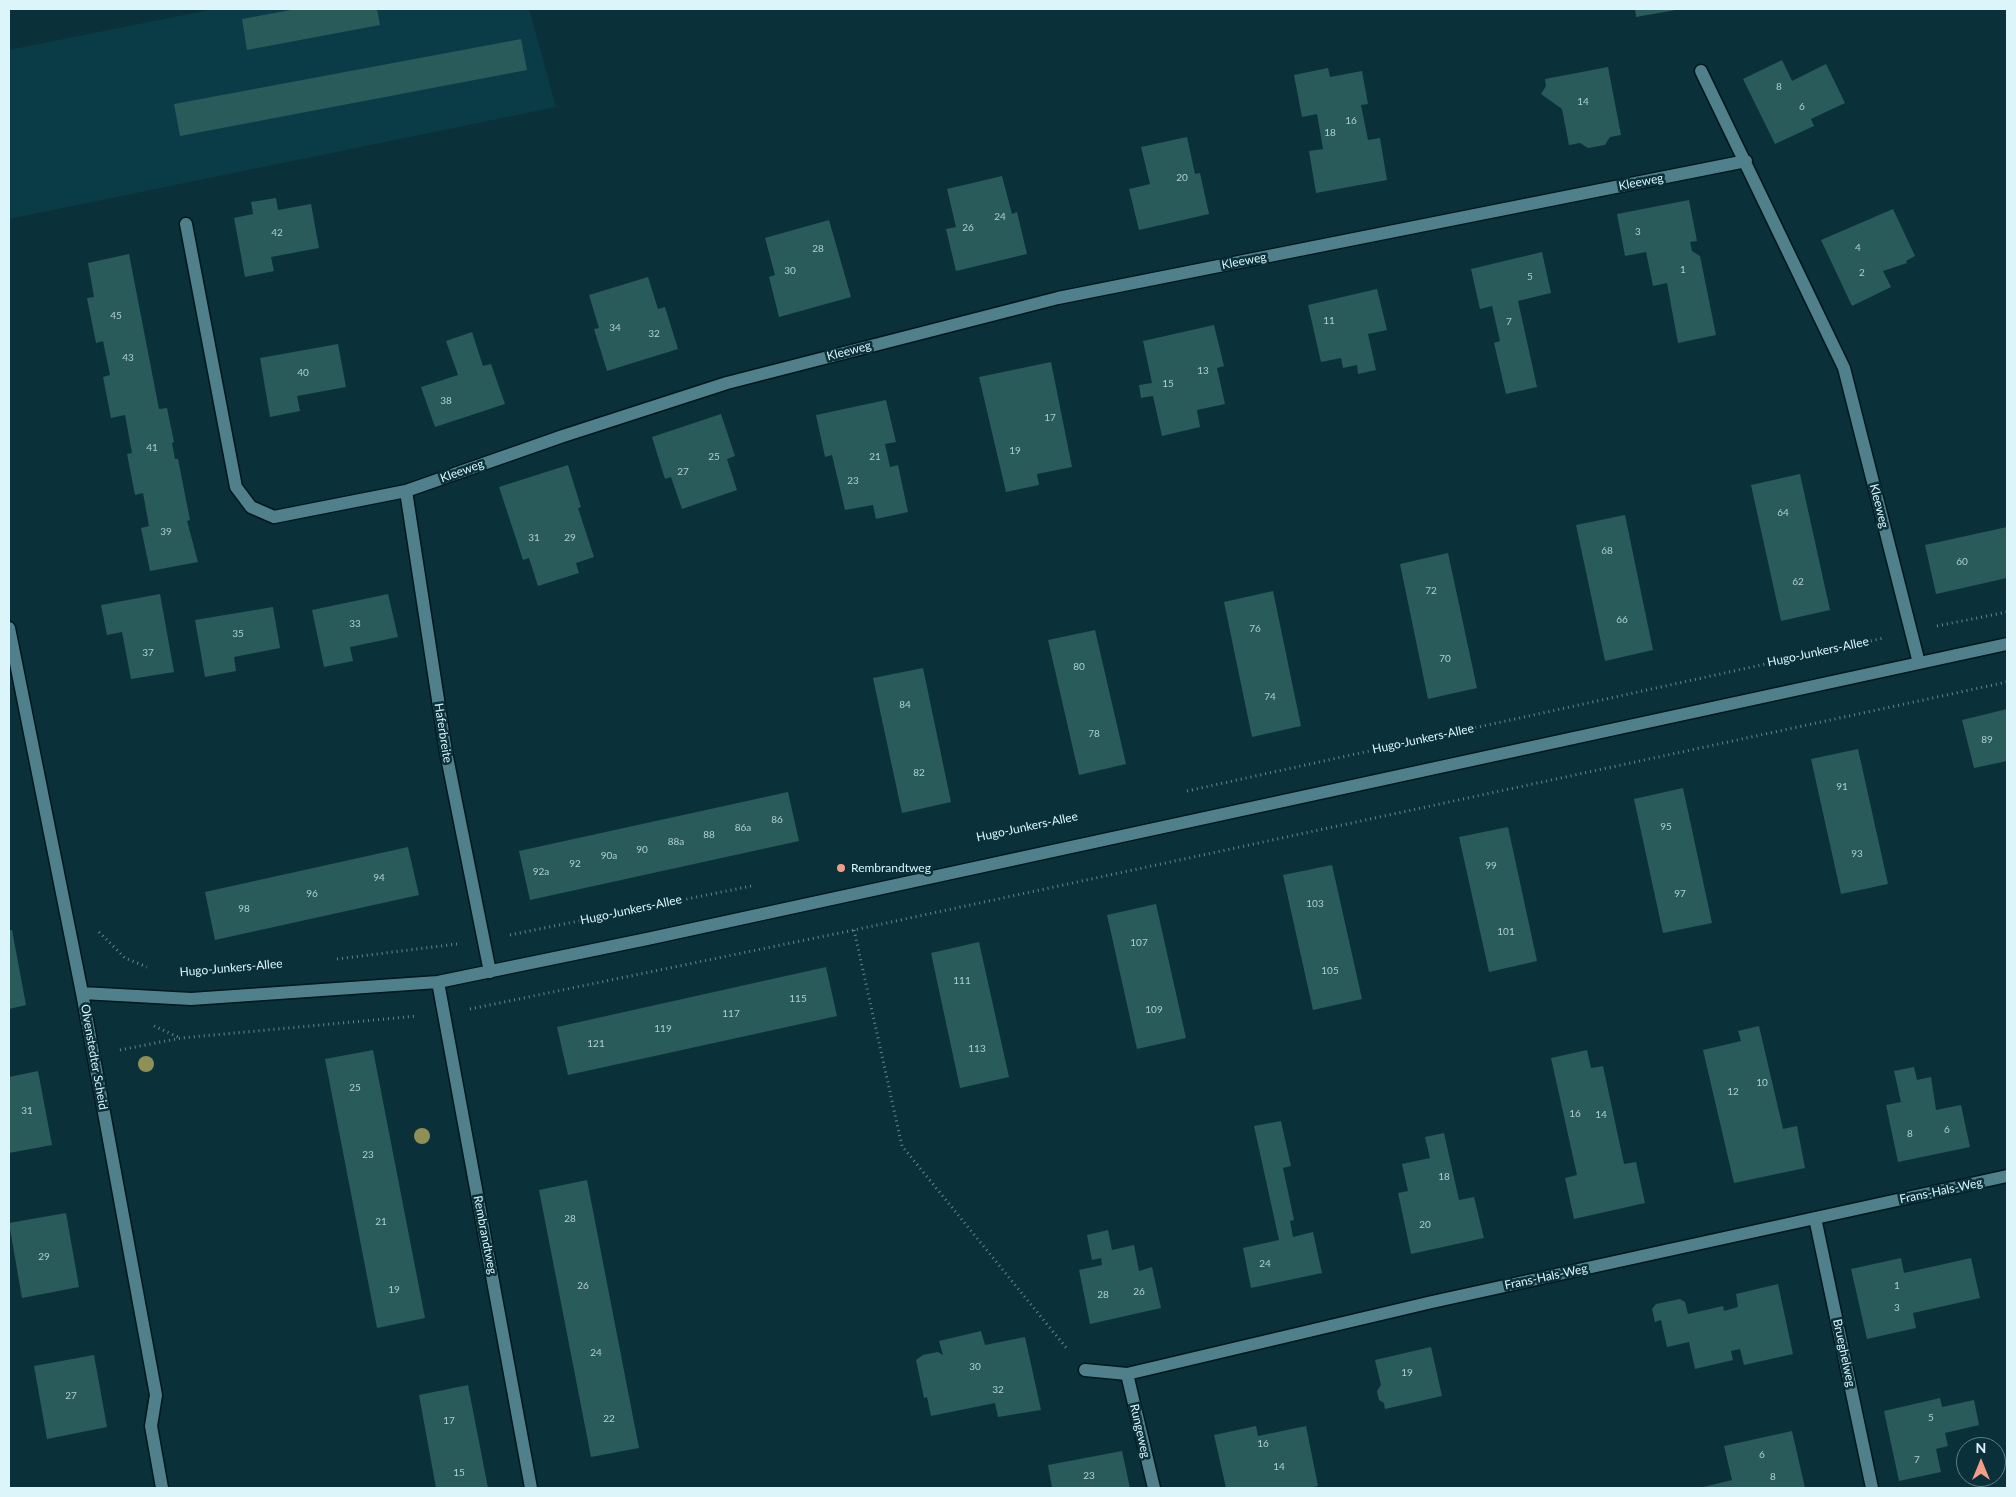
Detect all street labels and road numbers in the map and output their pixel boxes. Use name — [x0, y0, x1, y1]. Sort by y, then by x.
street label: Kleeweg — [1617, 171, 1665, 193]
street label: Kleeweg — [1220, 250, 1268, 272]
street label: Kleeweg — [825, 338, 873, 364]
street label: Kleeweg — [438, 456, 486, 486]
street label: Kleeweg — [1867, 482, 1891, 530]
street label: Hugo-Junkers-Allee — [1766, 634, 1870, 670]
street label: Haferbreite — [431, 702, 455, 764]
street label: Hugo-Junkers-Allee — [1371, 721, 1475, 757]
street label: Hugo-Junkers-Allee — [975, 809, 1079, 845]
street label: Hugo-Junkers-Allee — [579, 892, 683, 928]
street label: Hugo-Junkers-Allee — [179, 956, 283, 980]
street label: Olvenstedter Scheid — [78, 1003, 110, 1111]
street label: Frans-Hals-Weg — [1898, 1175, 1984, 1207]
street label: Rembrandtweg — [470, 1194, 500, 1276]
street label: Frans-Hals-Weg — [1503, 1261, 1589, 1293]
street label: Brueghelweg — [1830, 1318, 1858, 1388]
street label: Rungeweg — [1127, 1403, 1153, 1459]

